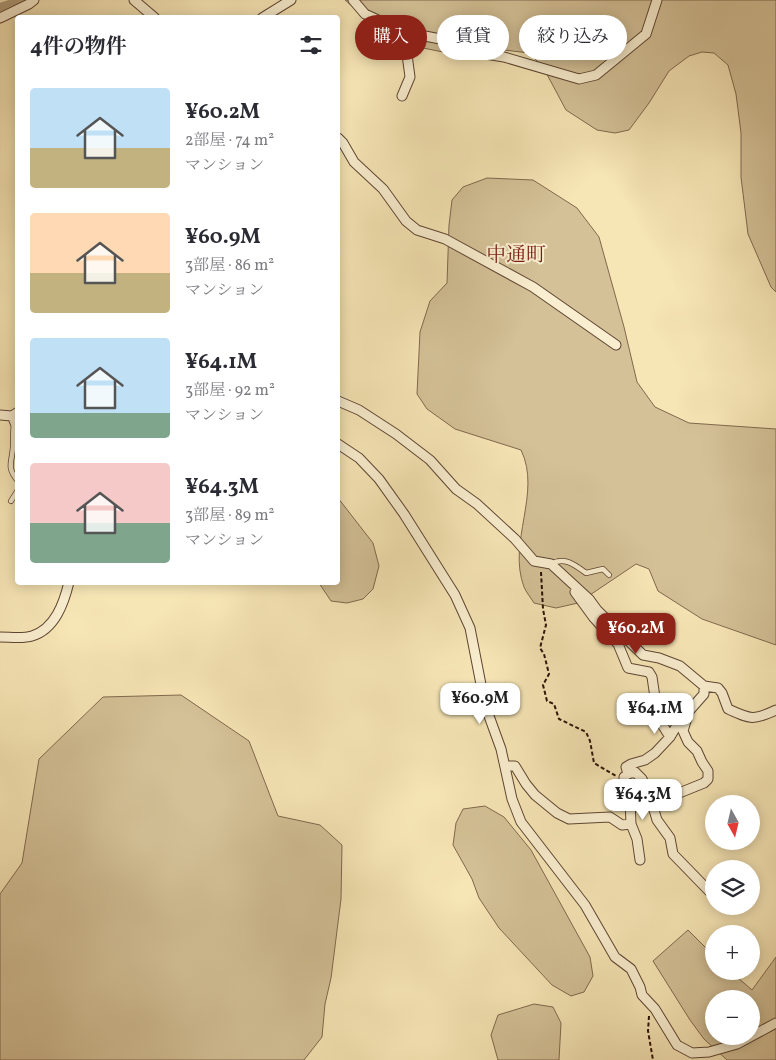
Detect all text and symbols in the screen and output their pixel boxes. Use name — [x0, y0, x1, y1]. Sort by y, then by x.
chip: 購入 — [355, 15, 427, 60]
chip: 賃貸 — [437, 15, 509, 60]
chip: 絞り込み — [519, 15, 627, 60]
icon: filters — [297, 31, 325, 59]
text: 4件の物件 — [30, 33, 127, 62]
text: ¥60.2M — [185, 98, 260, 127]
icon: home — [70, 108, 130, 168]
text: 2部屋 · 74 m² — [185, 130, 274, 152]
text: マンション — [185, 155, 264, 177]
text: ¥60.9M — [185, 223, 261, 252]
icon: home — [70, 233, 130, 293]
district label: 中通町 — [486, 242, 546, 270]
text: 3部屋 · 86 m² — [185, 255, 274, 277]
text: マンション — [185, 280, 264, 302]
text: ¥64.1M — [185, 348, 257, 377]
icon: home — [70, 358, 130, 418]
text: 3部屋 · 92 m² — [185, 380, 275, 402]
text: マンション — [185, 405, 264, 427]
text: ¥64.3M — [185, 473, 259, 502]
icon: home — [70, 483, 130, 543]
text: 3部屋 · 89 m² — [185, 505, 274, 527]
text: マンション — [185, 530, 264, 552]
pin: ¥60.2M — [595, 612, 677, 655]
text: ¥60.2M — [607, 618, 665, 640]
pin: ¥60.9M — [439, 682, 521, 725]
text: ¥60.9M — [451, 688, 509, 710]
pin: ¥64.1M — [614, 692, 696, 735]
text: ¥64.1M — [628, 698, 682, 720]
pin: ¥64.3M — [602, 778, 684, 821]
text: ¥64.3M — [615, 784, 671, 806]
north arrow — [705, 795, 760, 850]
map controls — [705, 795, 760, 1045]
button: layers — [705, 860, 760, 915]
button: + — [705, 925, 760, 980]
button: − — [705, 990, 760, 1045]

